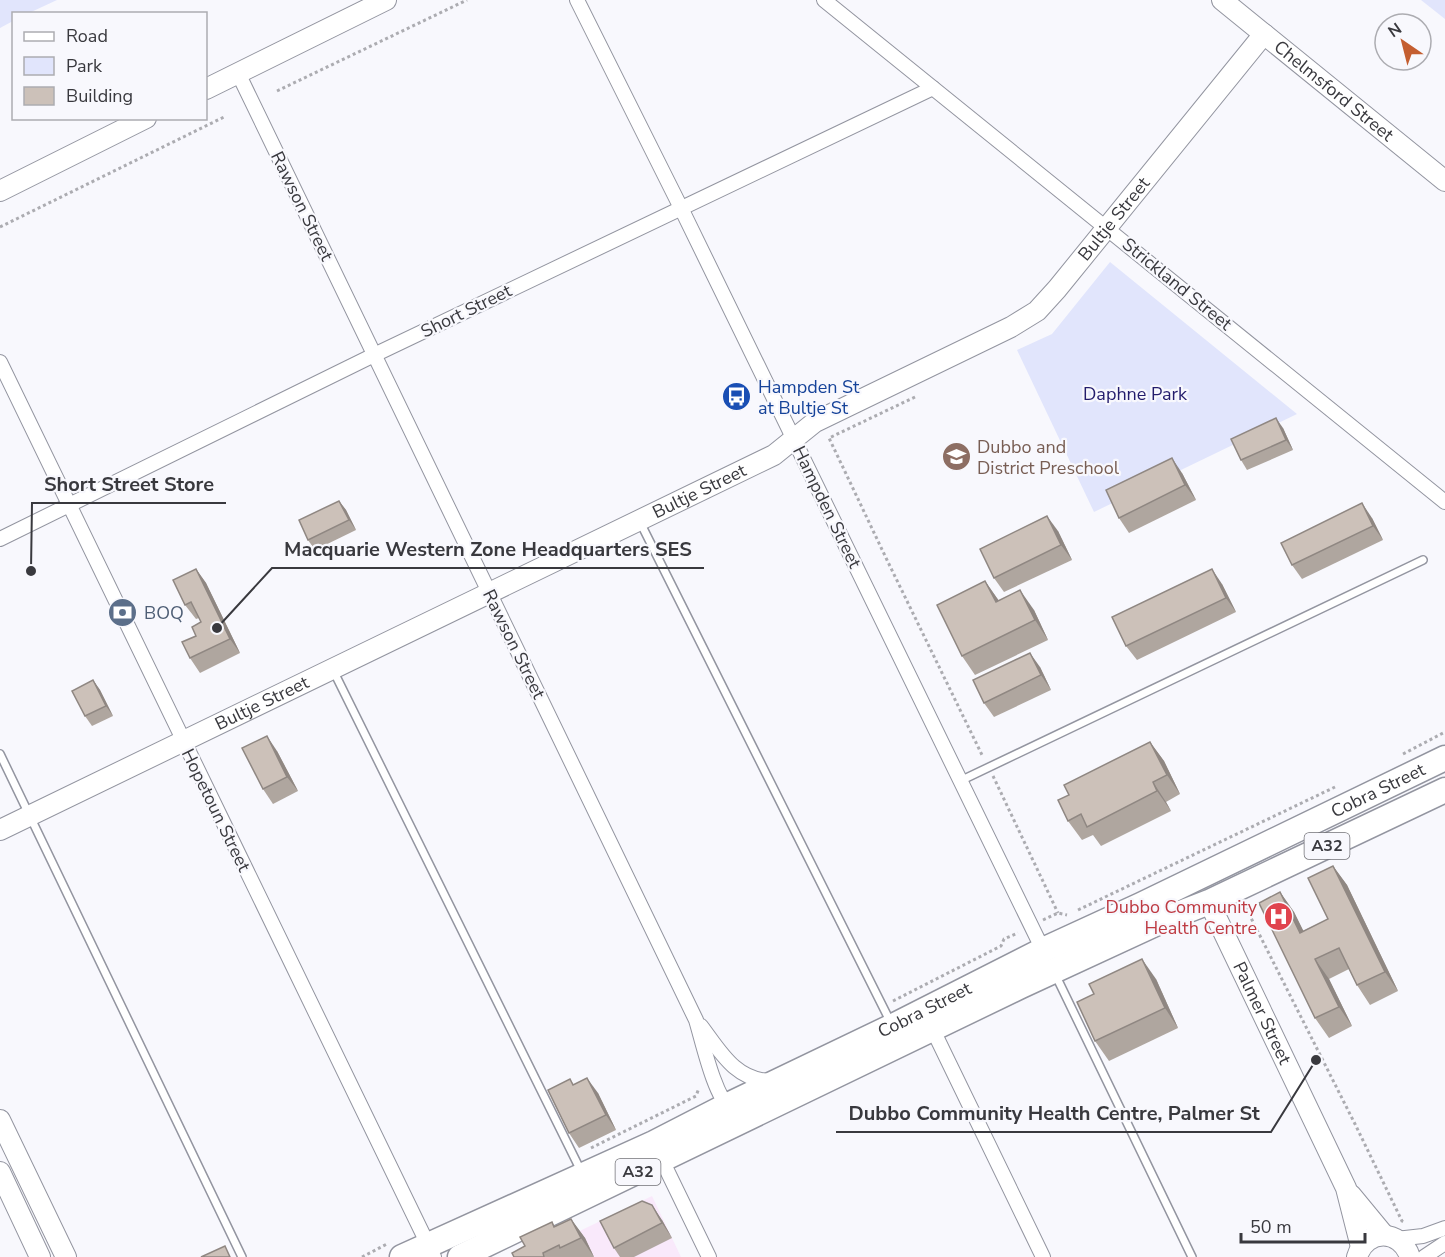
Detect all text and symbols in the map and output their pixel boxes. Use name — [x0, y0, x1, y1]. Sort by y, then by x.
legend — [12, 12, 207, 120]
north arrow — [1373, 12, 1433, 72]
text: N — [1384, 18, 1406, 43]
text: Road — [66, 24, 108, 48]
street label: Chelmsford Street — [1269, 35, 1399, 147]
text: Park — [66, 54, 103, 78]
text: Building — [66, 84, 133, 108]
street label: Rawson Street — [265, 147, 339, 265]
street label: Bultje Street — [1073, 171, 1156, 266]
street label: Strickland Street — [1117, 232, 1237, 336]
street label: Short Street — [417, 278, 516, 343]
place label: Hampden St at Bultje St — [758, 375, 860, 420]
bus stop icon: Hampden St at Bultje St — [721, 381, 753, 413]
park label: Daphne Park — [1083, 382, 1188, 406]
place label: Dubbo and District Preschool — [977, 435, 1120, 480]
school or university icon: Dubbo and District Preschool — [940, 441, 972, 473]
street label: Hampden Street — [787, 442, 867, 573]
street label: Bultje Street — [648, 458, 751, 524]
callout: Short Street Store — [32, 465, 226, 503]
text: Short Street Store — [44, 471, 214, 498]
callout: Macquarie Western Zone Headquarters SES — [272, 530, 704, 568]
text: Macquarie Western Zone Headquarters SES — [284, 536, 692, 563]
street label: Rawson Street — [477, 585, 551, 703]
bank icon: BOQ — [107, 597, 139, 629]
place label: BOQ — [144, 601, 184, 625]
street label: Bultje Street — [211, 670, 313, 736]
street label: Hopetoun Street — [176, 744, 256, 876]
street label: Cobra Street — [1327, 757, 1430, 823]
road number: A32 — [1304, 833, 1350, 859]
place label: Dubbo Community Health Centre — [1105, 895, 1258, 940]
hospital icon: Dubbo Community Health Centre — [1262, 901, 1294, 933]
street label: Palmer Street — [1227, 958, 1297, 1069]
street label: Cobra Street — [874, 976, 976, 1043]
callout: Dubbo Community Health Centre, Palmer St — [836, 1094, 1271, 1132]
text: Dubbo Community Health Centre, Palmer St — [848, 1100, 1260, 1127]
road number: A32 — [616, 1159, 660, 1185]
scale bar — [1241, 1206, 1366, 1244]
text: 50 m — [1250, 1215, 1292, 1239]

